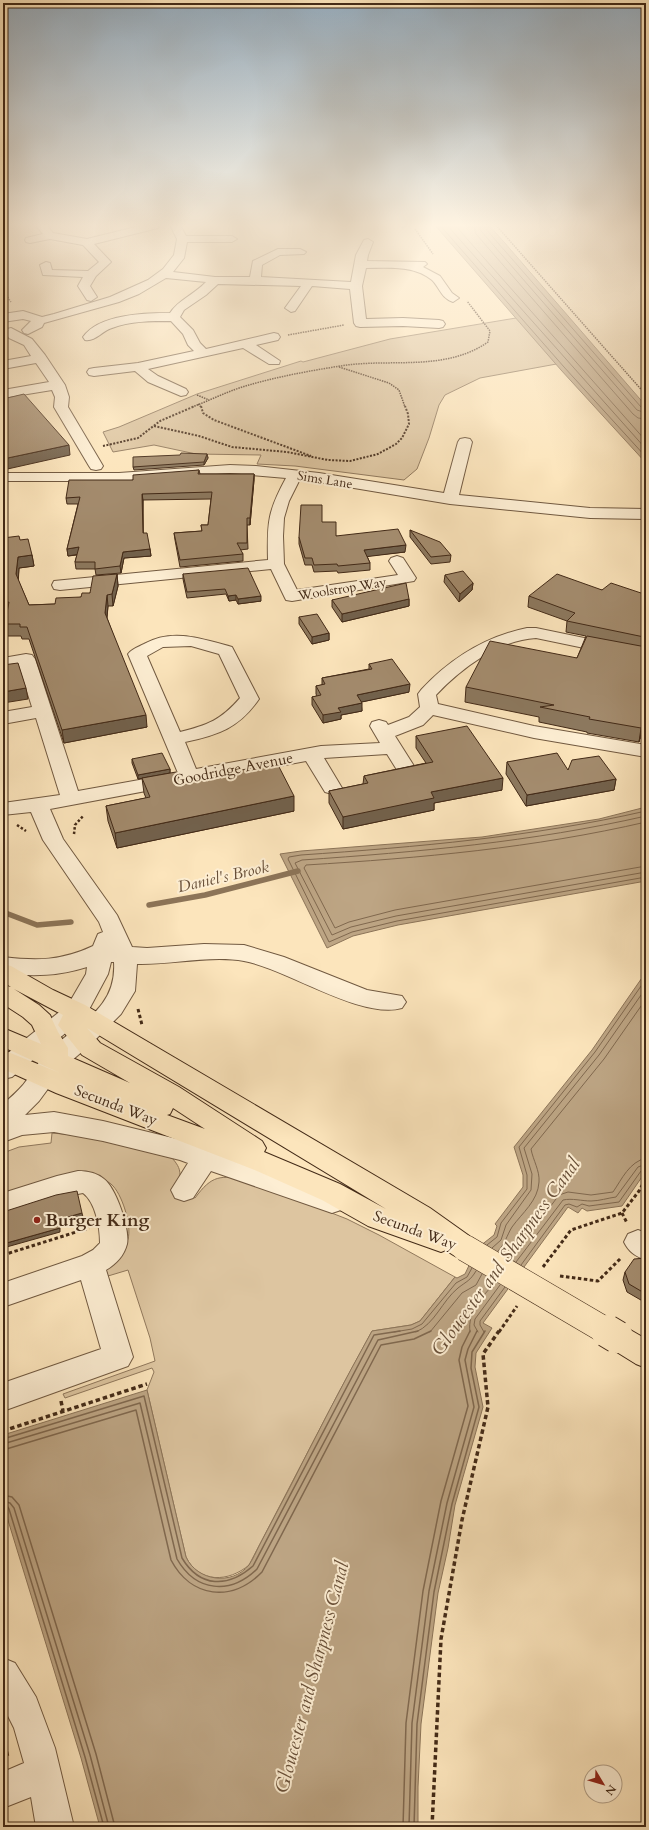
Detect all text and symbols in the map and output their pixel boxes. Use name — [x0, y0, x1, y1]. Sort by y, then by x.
street label: Sims Lane — [296, 467, 354, 493]
street label: Woolstrop Way — [296, 573, 388, 605]
street label: Goodridge Avenue — [171, 748, 295, 790]
water label: Daniel's Brook — [175, 856, 271, 898]
street label: Secunda Way — [72, 1080, 160, 1130]
water label: Gloucester and Sharpness Canal — [425, 1152, 587, 1361]
street label: Secunda Way — [371, 1206, 460, 1254]
place label: Burger King — [45, 1208, 149, 1233]
marker: Burger King — [32, 1215, 42, 1225]
water label: Gloucester and Sharpness Canal — [269, 1558, 356, 1796]
north arrow — [583, 1764, 623, 1804]
text: N — [601, 1781, 619, 1799]

